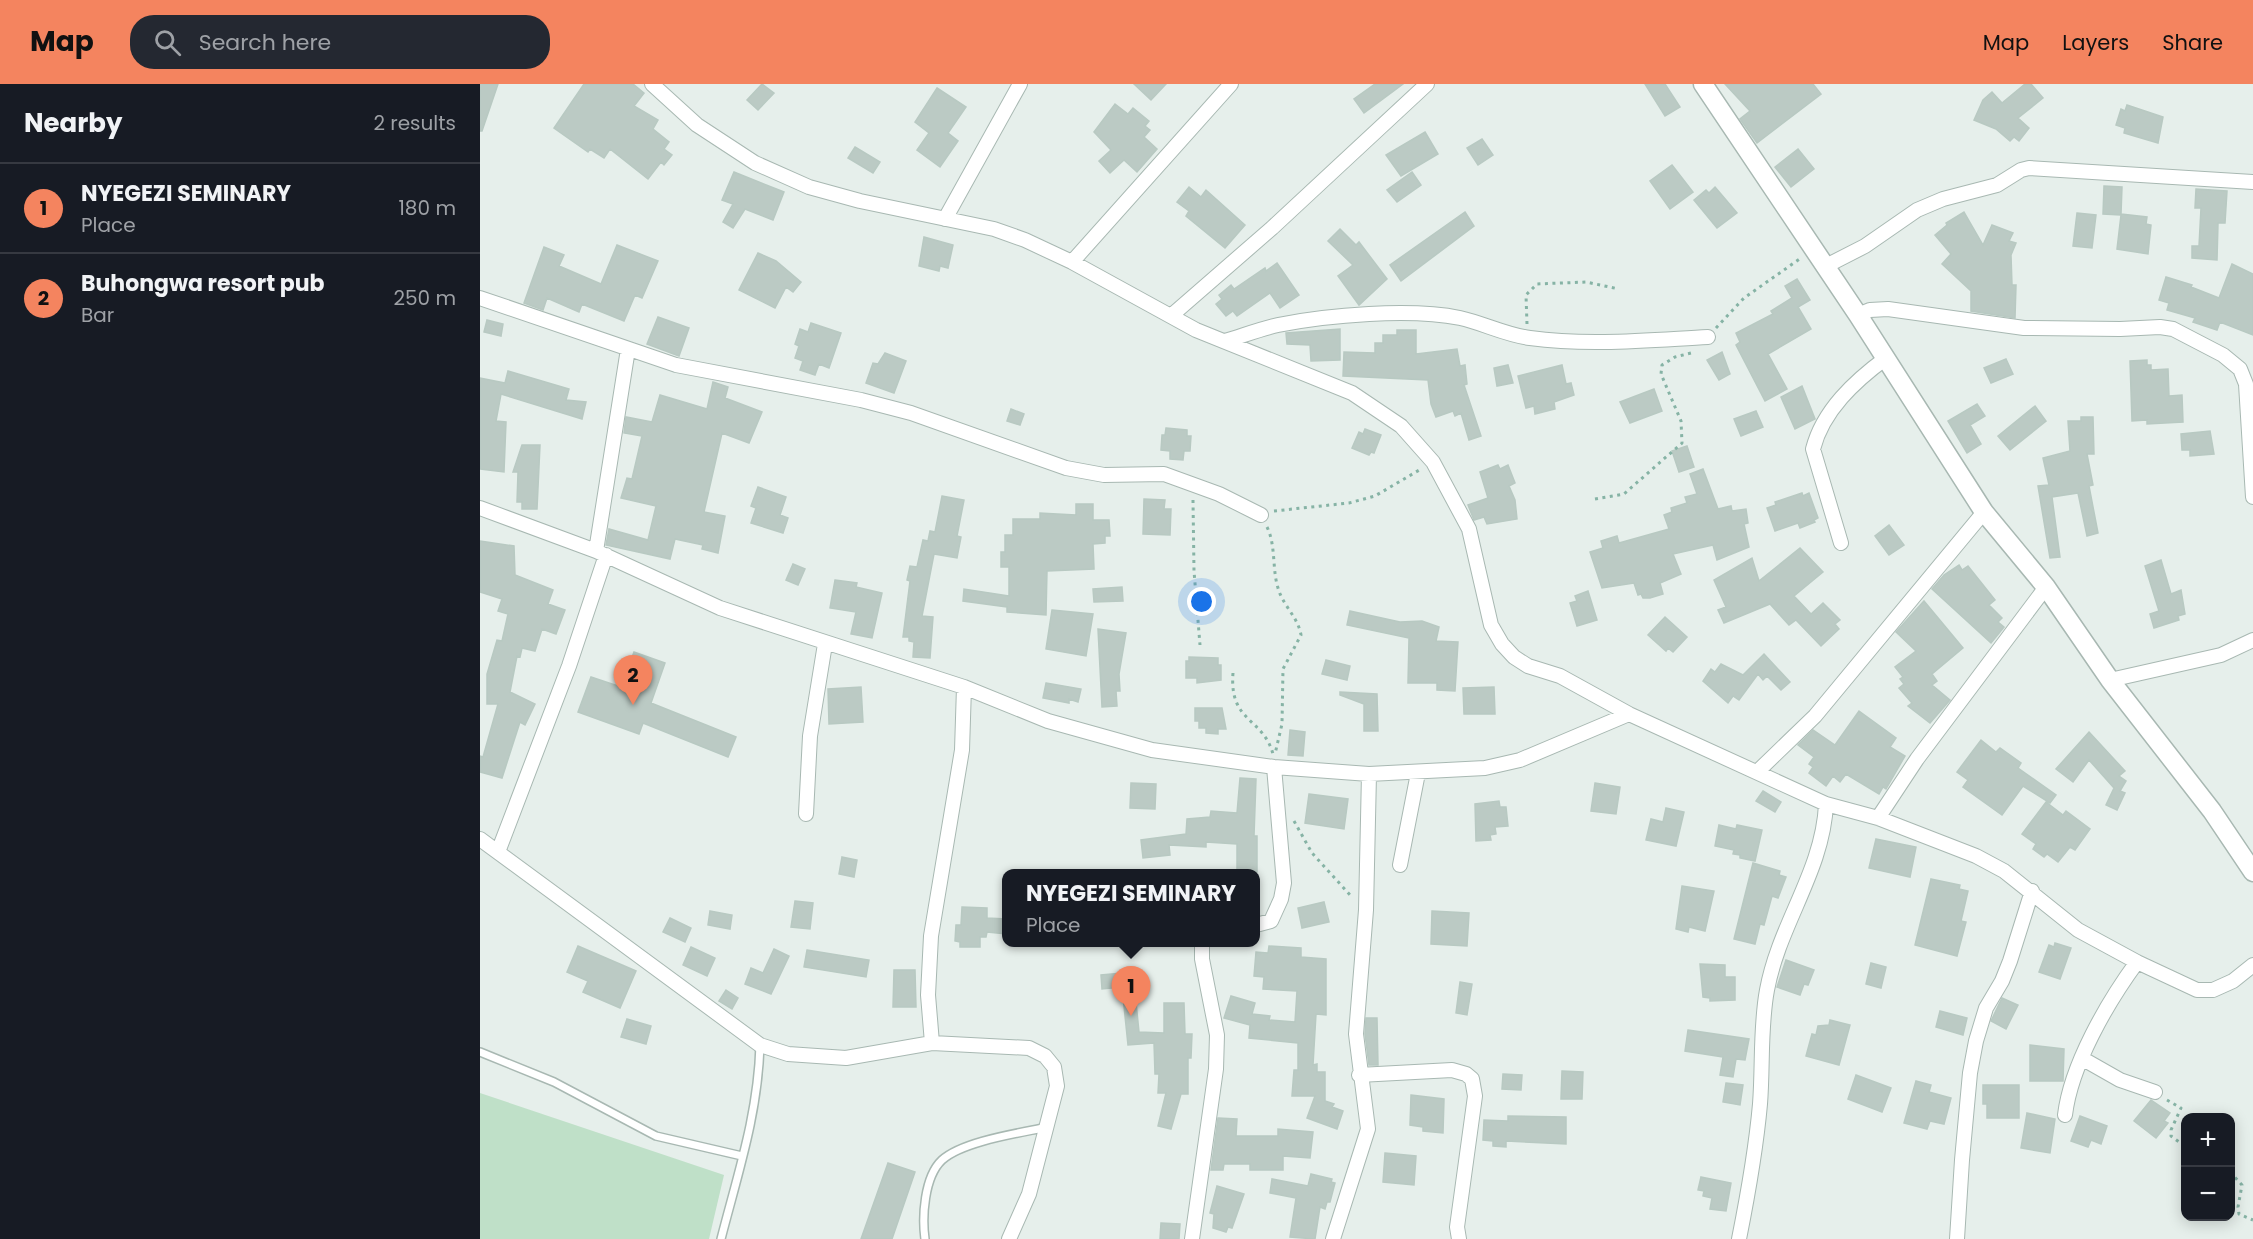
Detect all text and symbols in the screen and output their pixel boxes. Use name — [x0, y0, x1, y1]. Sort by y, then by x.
search box — [130, 15, 550, 69]
text: Map — [30, 22, 94, 61]
icon: search — [151, 26, 184, 59]
text: Search here — [199, 27, 331, 58]
text: Map — [1983, 28, 2029, 57]
text: Layers — [2062, 28, 2129, 57]
text: Share — [2162, 28, 2223, 57]
text: Nearby — [24, 105, 122, 141]
text: 2 results — [373, 109, 456, 137]
text: NYEGEZI SEMINARY — [81, 178, 291, 209]
text: 1 — [40, 194, 47, 222]
text: 180 m — [398, 194, 456, 222]
text: Place — [81, 211, 136, 239]
text: Buhongwa resort pub — [81, 268, 325, 299]
text: 2 — [38, 284, 49, 312]
text: 250 m — [393, 284, 456, 312]
text: Bar — [81, 301, 114, 329]
your location — [1187, 587, 1216, 616]
pin: 2 — [614, 656, 652, 705]
popup — [1002, 869, 1260, 947]
text: NYEGEZI SEMINARY — [1026, 878, 1236, 909]
text: Place — [1026, 911, 1081, 939]
pin: 1 — [1112, 966, 1150, 1016]
map controls — [2181, 1113, 2235, 1221]
button: + — [2181, 1113, 2235, 1167]
button: − — [2181, 1167, 2235, 1221]

